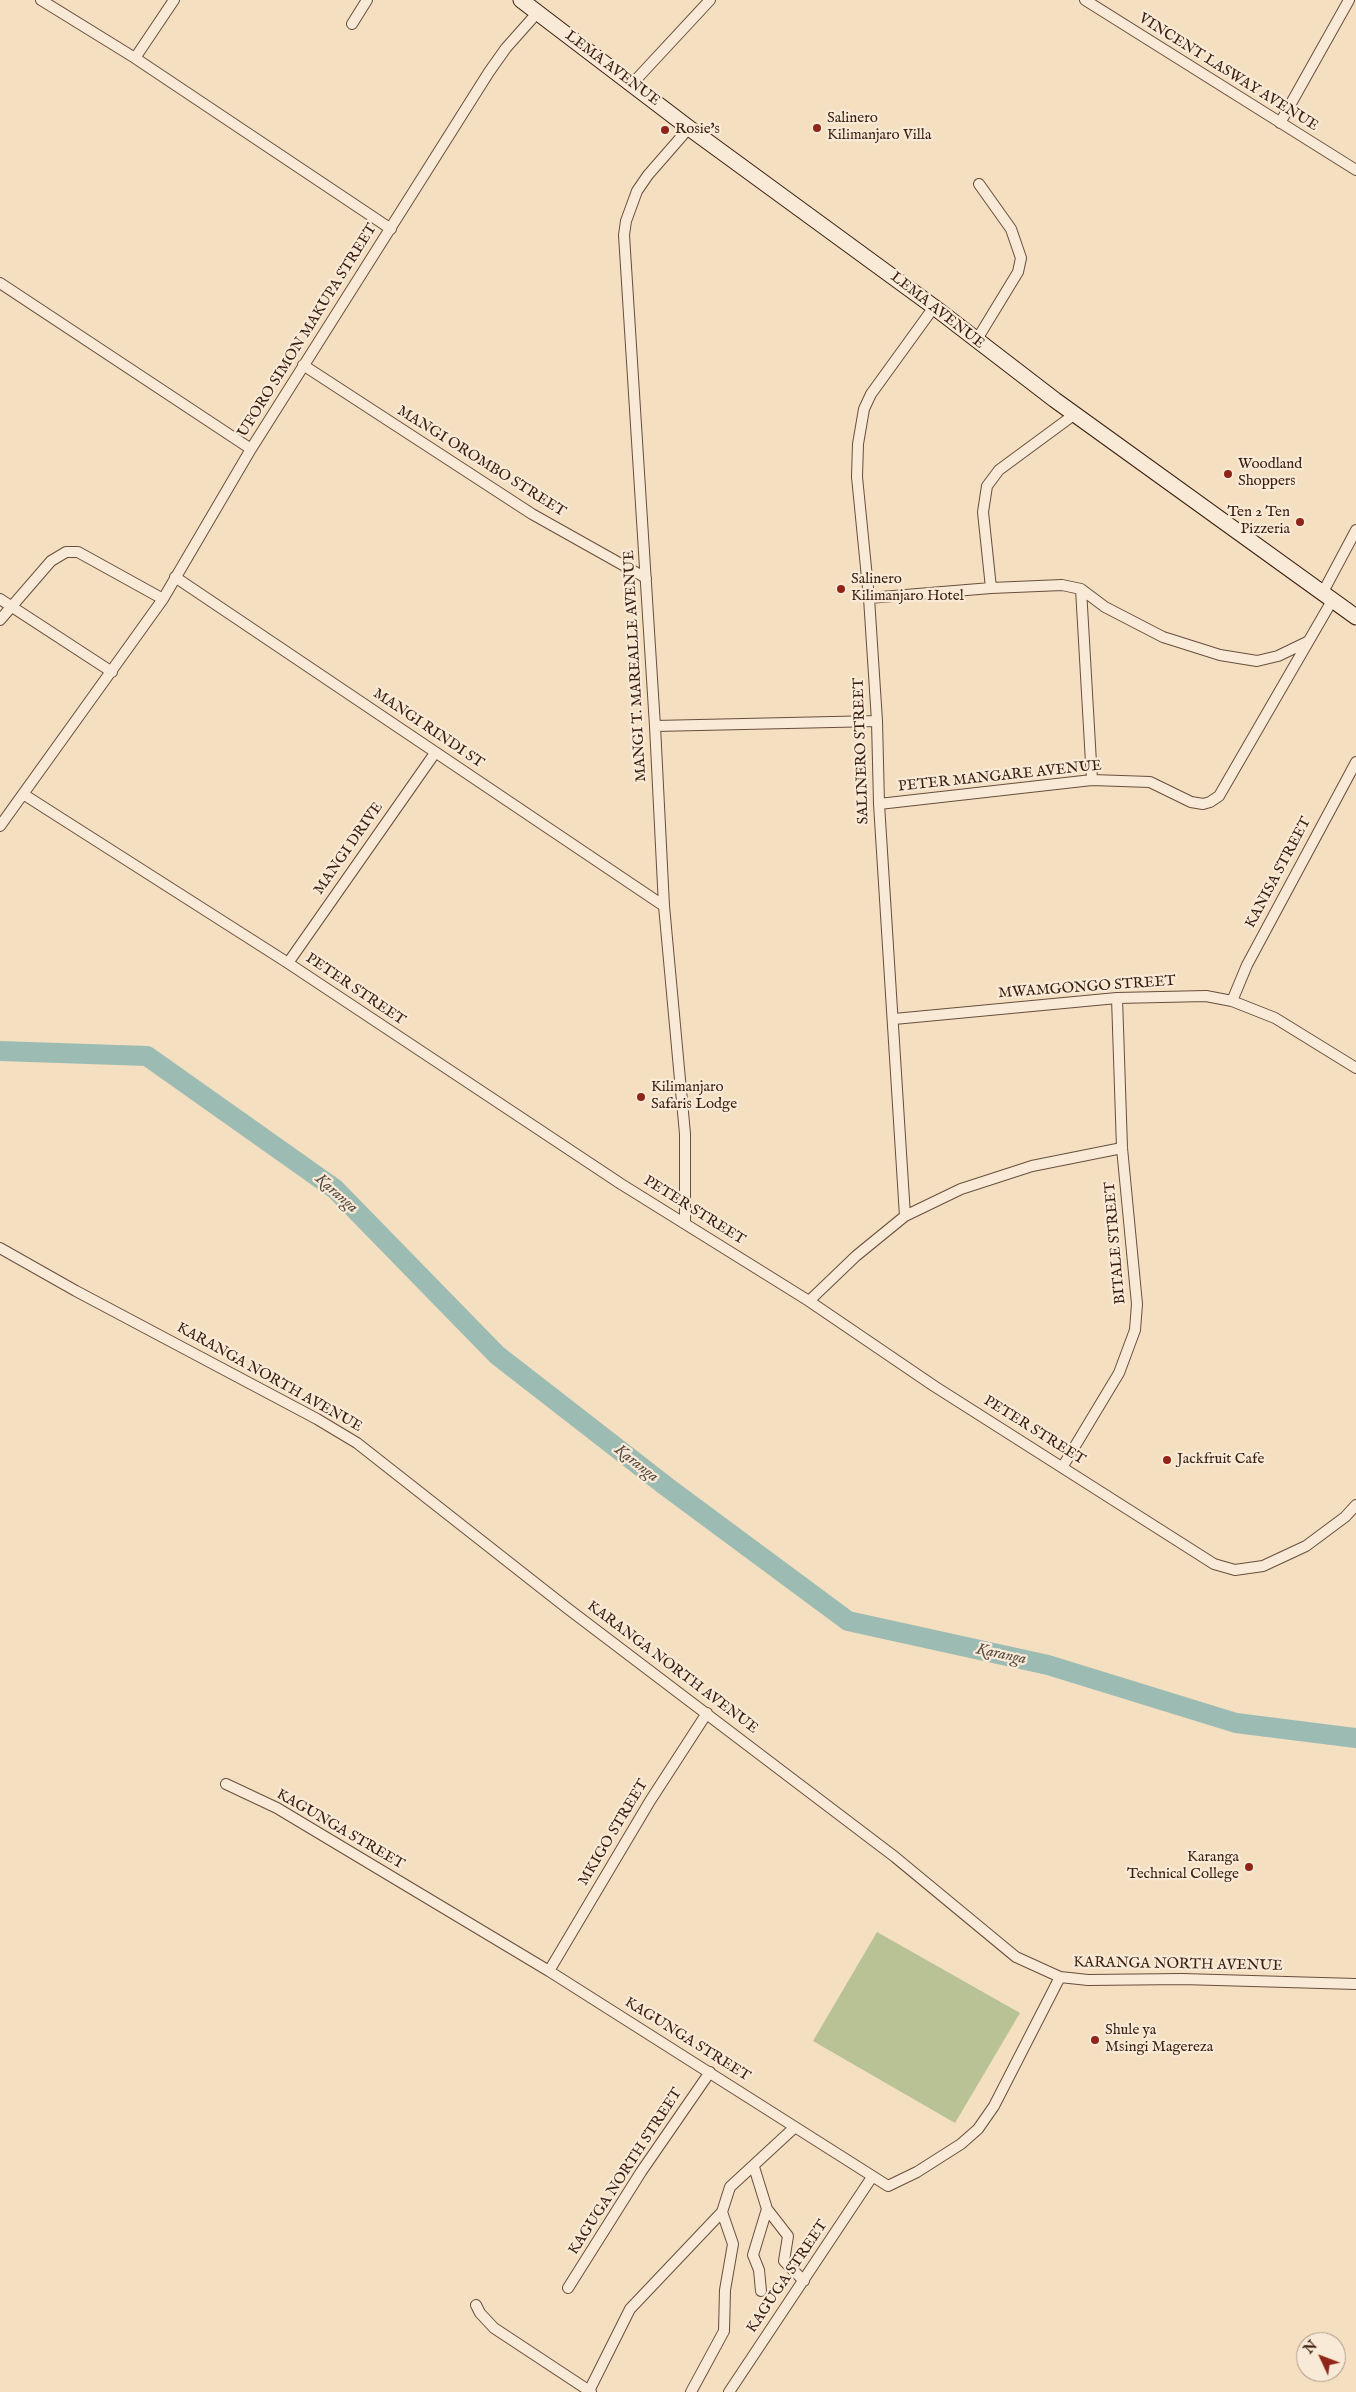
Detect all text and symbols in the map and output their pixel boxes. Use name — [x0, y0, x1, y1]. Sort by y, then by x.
street label: VINCENT LASWAY AVENUE — [1135, 10, 1321, 136]
street label: LEMA AVENUE — [561, 27, 663, 111]
place label: Salinero Kilimanjaro Villa — [827, 110, 931, 145]
place label: Rosie's — [675, 121, 720, 139]
marker: Salinero Kilimanjaro Villa — [811, 122, 823, 134]
marker: Rosie's — [659, 124, 671, 136]
street label: UFORO SIMON MAKUPA STREET — [234, 221, 382, 441]
street label: LEMA AVENUE — [886, 269, 988, 353]
street label: MANGI OROMBO STREET — [393, 403, 569, 521]
place label: Woodland Shoppers — [1238, 456, 1302, 491]
marker: Woodland Shoppers — [1222, 468, 1234, 480]
place label: Ten 2 Ten Pizzeria — [1227, 504, 1290, 539]
marker: Ten 2 Ten Pizzeria — [1294, 516, 1306, 528]
street label: MANGI T. MAREALLE AVENUE — [621, 550, 651, 782]
place label: Salinero Kilimanjaro Hotel — [851, 571, 964, 606]
marker: Salinero Kilimanjaro Hotel — [835, 583, 847, 595]
street label: SALINERO STREET — [850, 677, 874, 825]
street label: MANGI RINDI ST — [369, 685, 487, 773]
street label: PETER MANGARE AVENUE — [897, 757, 1103, 797]
street label: MANGI DRIVE — [311, 799, 387, 899]
street label: KANISA STREET — [1242, 814, 1316, 932]
street label: PETER STREET — [302, 950, 408, 1030]
street label: MWAMGONGO STREET — [998, 973, 1176, 1003]
place label: Kilimanjaro Safaris Lodge — [651, 1079, 737, 1114]
marker: Kilimanjaro Safaris Lodge — [635, 1091, 647, 1103]
water label: Karanga — [311, 1170, 361, 1218]
street label: PETER STREET — [640, 1172, 748, 1250]
street label: BITALE STREET — [1102, 1181, 1130, 1305]
street label: KARANGA NORTH AVENUE — [173, 1319, 365, 1437]
street label: PETER STREET — [980, 1392, 1088, 1470]
water label: Karanga — [610, 1441, 662, 1487]
place label: Jackfruit Cafe — [1177, 1451, 1264, 1469]
marker: Jackfruit Cafe — [1161, 1454, 1173, 1466]
street label: KARANGA NORTH AVENUE — [583, 1598, 761, 1738]
water label: Karanga — [974, 1640, 1028, 1670]
street label: MKIGO STREET — [575, 1777, 653, 1889]
street label: KAGUNGA STREET — [273, 1786, 407, 1874]
place label: Karanga Technical College — [1127, 1849, 1239, 1884]
marker: Karanga Technical College — [1243, 1861, 1255, 1873]
street label: KARANGA NORTH AVENUE — [1073, 1954, 1283, 1976]
street label: KAGUNGA STREET — [621, 1994, 753, 2086]
place label: Shule ya Msingi Magereza — [1105, 2022, 1213, 2057]
marker: Shule ya Msingi Magereza — [1089, 2034, 1101, 2046]
street label: KAGUGA NORTH STREET — [565, 2085, 687, 2259]
street label: KAGUGA STREET — [744, 2217, 832, 2337]
north arrow — [1296, 2332, 1346, 2382]
text: N — [1300, 2337, 1321, 2358]

